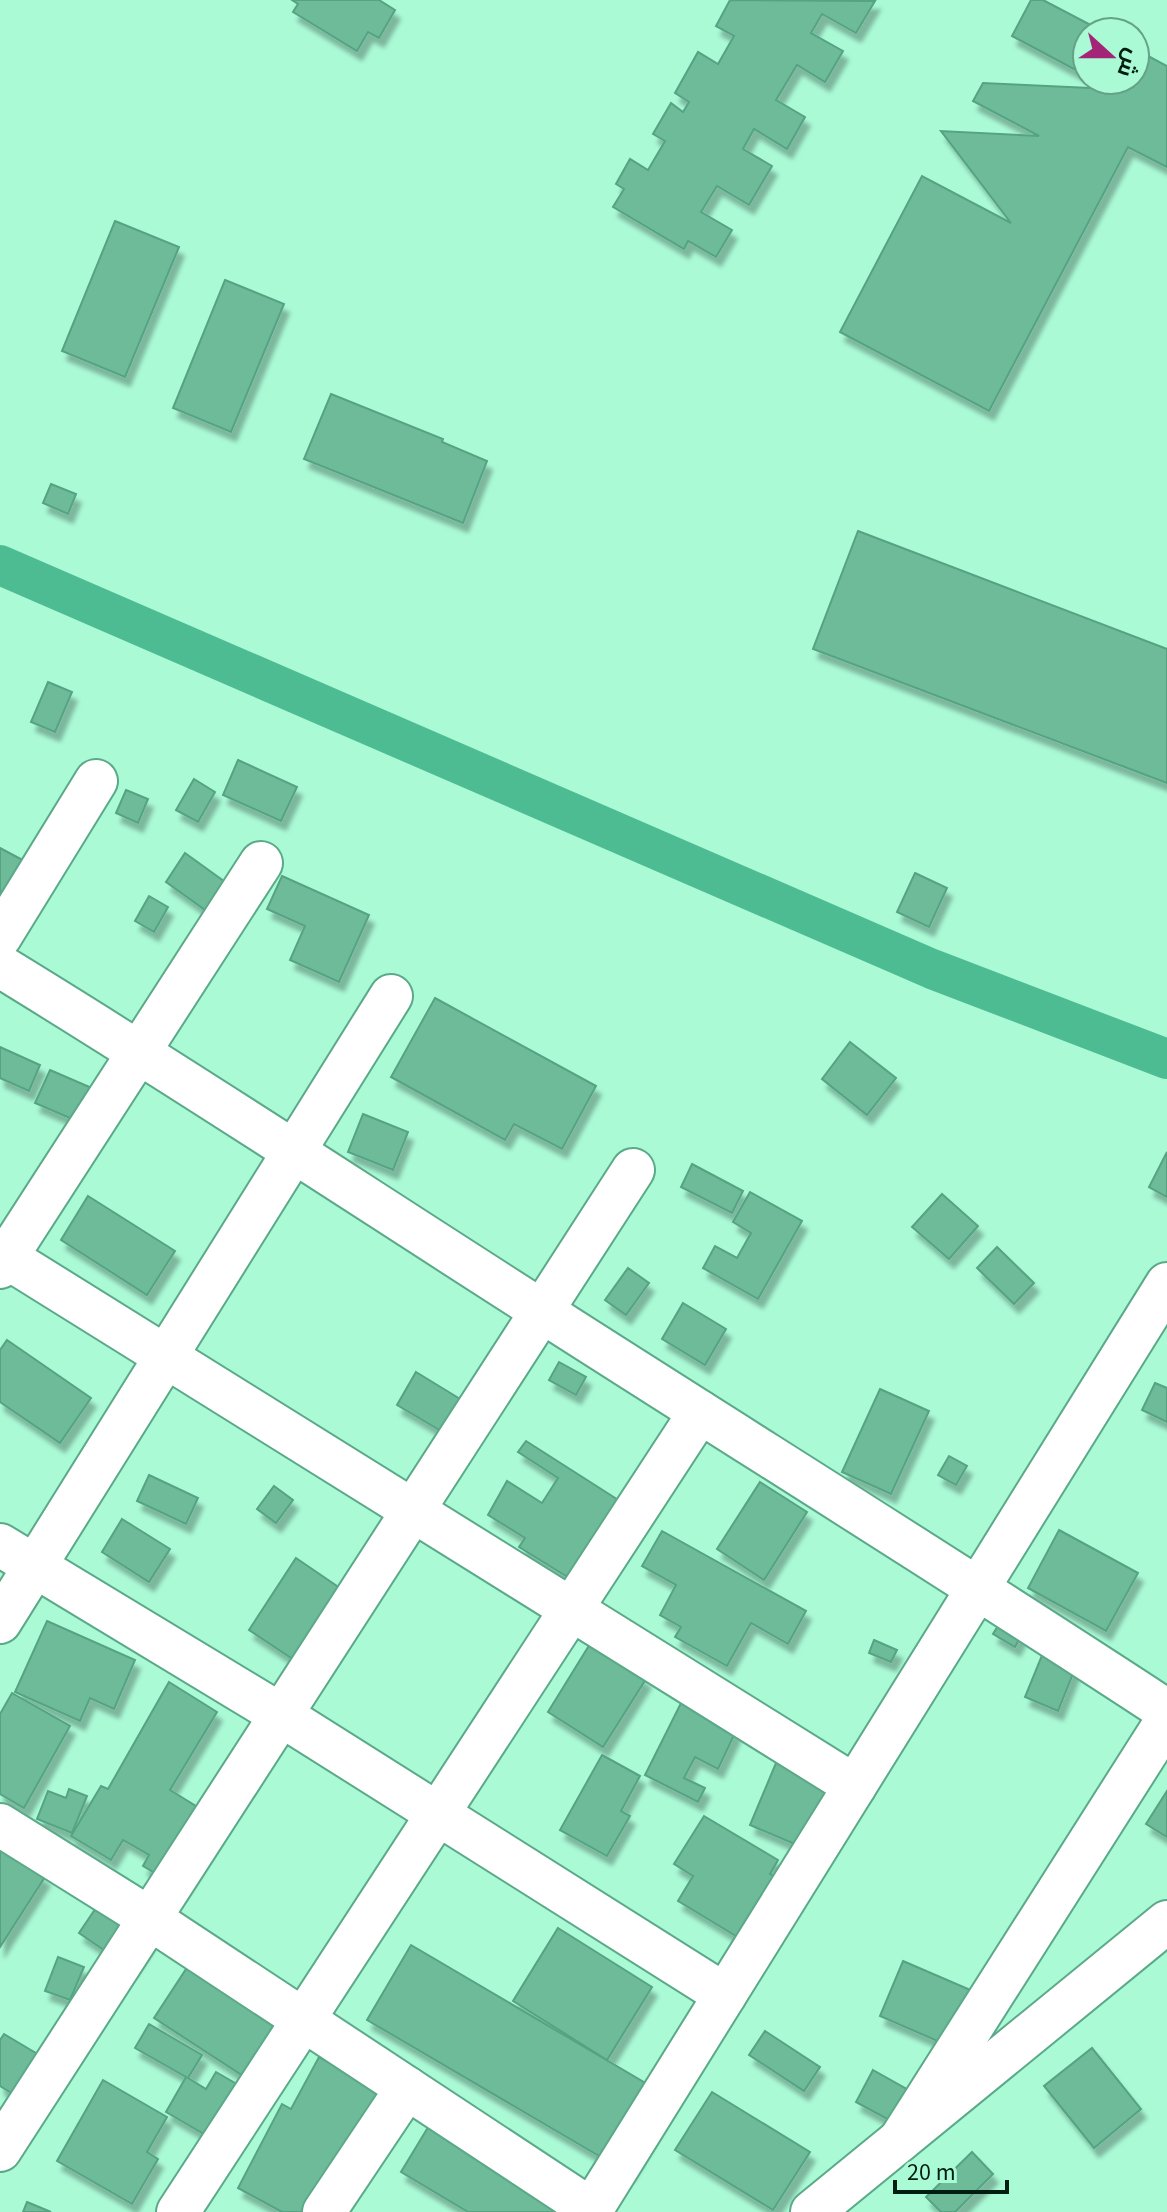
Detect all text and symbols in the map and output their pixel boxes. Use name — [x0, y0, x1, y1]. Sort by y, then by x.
north arrow — [1071, 16, 1151, 96]
text: ش — [1109, 44, 1149, 82]
scale bar — [895, 2144, 1007, 2194]
text: 20 m — [907, 2155, 956, 2190]

